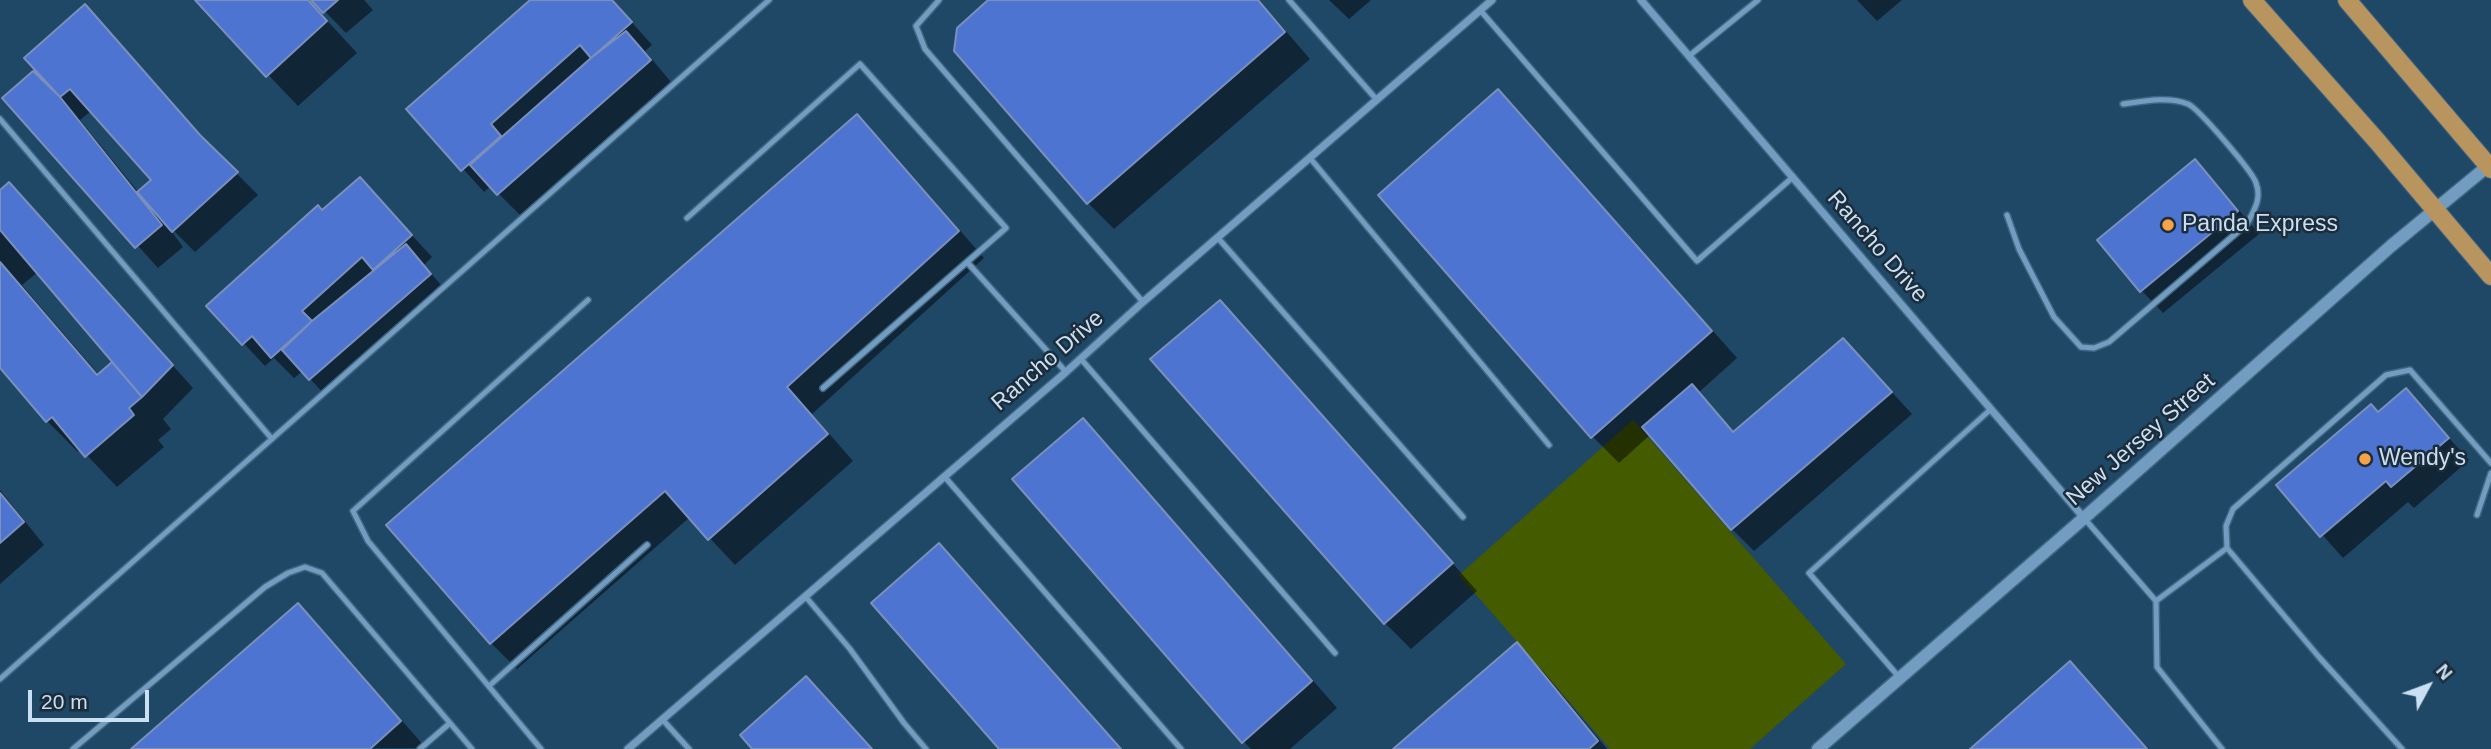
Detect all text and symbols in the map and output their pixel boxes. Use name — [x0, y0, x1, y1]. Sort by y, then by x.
street label: Rancho Drive — [1821, 185, 1933, 309]
place label: Panda Express — [2182, 211, 2338, 239]
marker: Panda Express — [2160, 217, 2176, 233]
street label: Rancho Drive — [986, 305, 1110, 417]
street label: New Jersey Street — [2061, 368, 2221, 512]
place label: Wendy's — [2379, 445, 2466, 473]
marker: Wendy's — [2357, 451, 2373, 467]
north arrow — [2393, 651, 2463, 721]
text: N — [2432, 660, 2457, 684]
scale bar — [32, 676, 152, 720]
text: 20 m — [41, 690, 88, 713]

